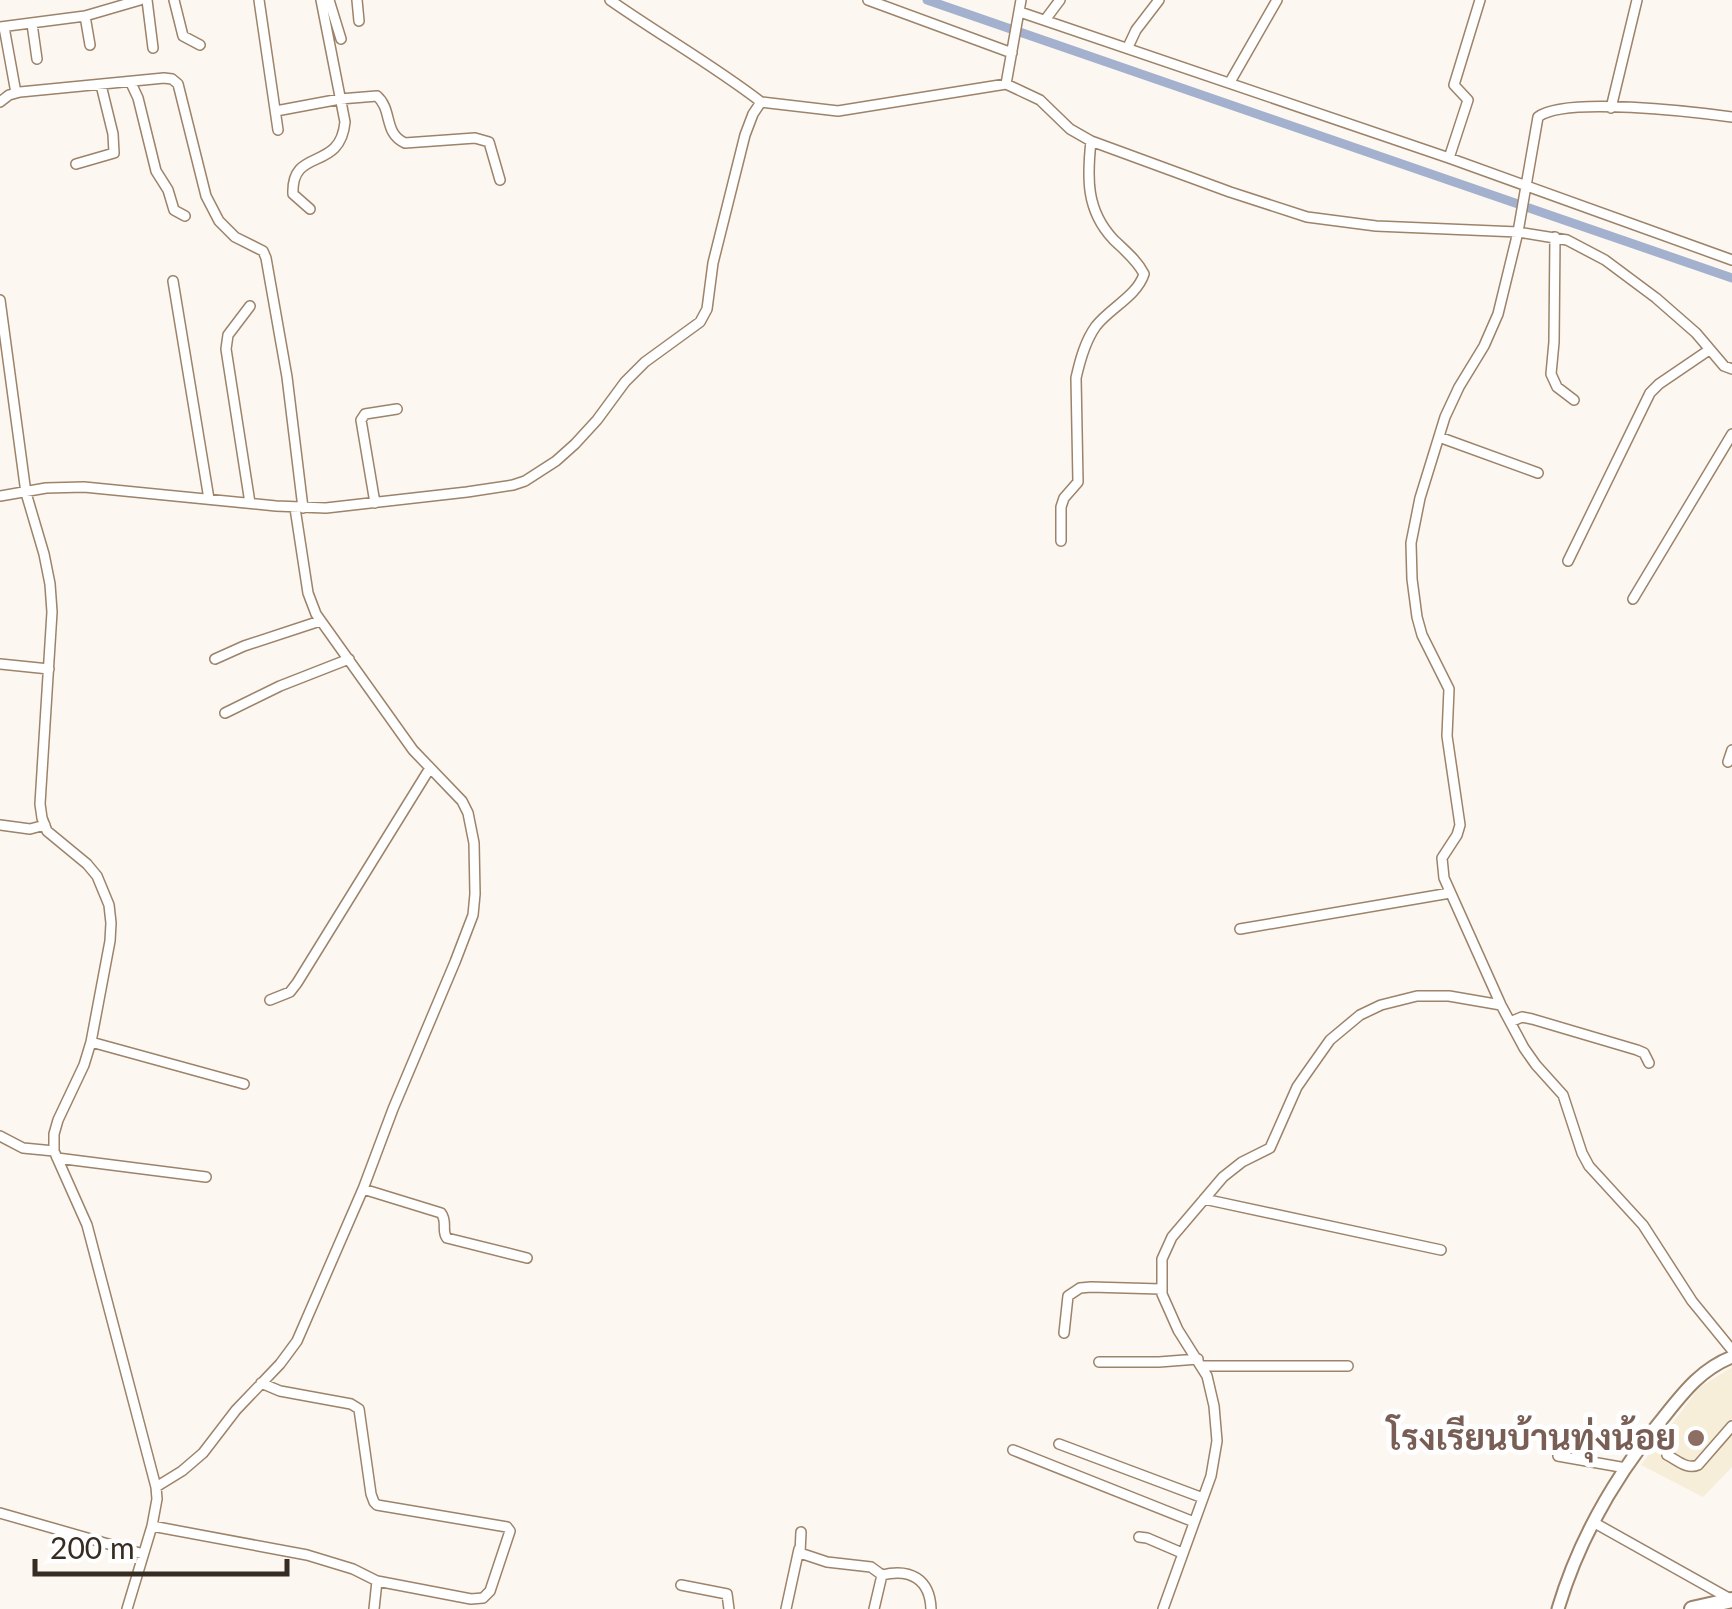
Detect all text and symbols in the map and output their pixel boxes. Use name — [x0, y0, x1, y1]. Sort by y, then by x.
place label: โรงเรียนบ้านทุ่งน้อย — [1385, 1414, 1676, 1463]
marker: โรงเรียนบ้านทุ่งน้อย — [1685, 1427, 1707, 1449]
scale bar — [35, 1514, 288, 1576]
text: 200 m — [50, 1529, 135, 1565]

